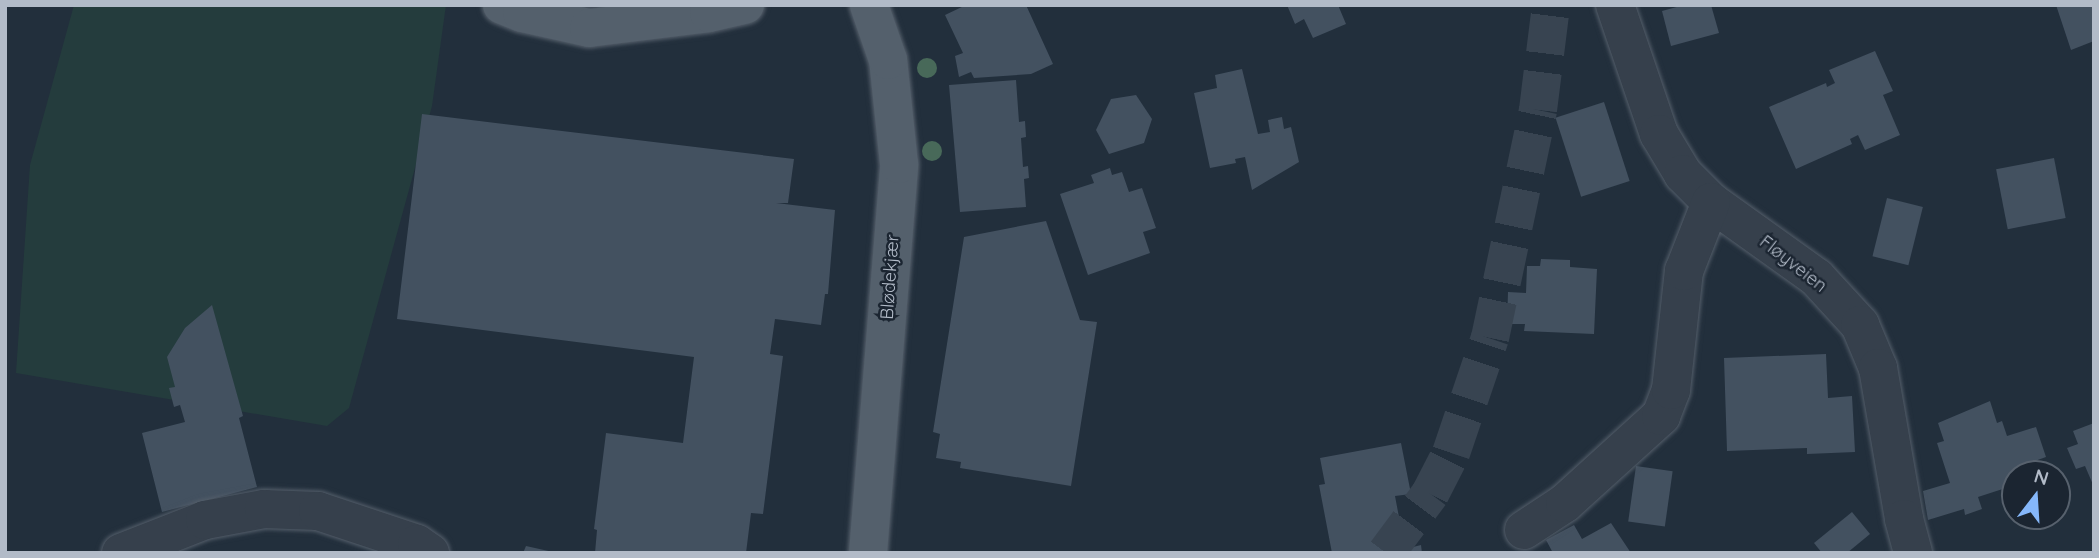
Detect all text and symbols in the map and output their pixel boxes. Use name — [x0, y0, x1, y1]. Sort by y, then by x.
street label: Fløyveien — [1755, 231, 1831, 297]
street label: Blødekjær — [876, 234, 904, 320]
north arrow — [2001, 460, 2071, 530]
text: N — [2031, 463, 2052, 490]

